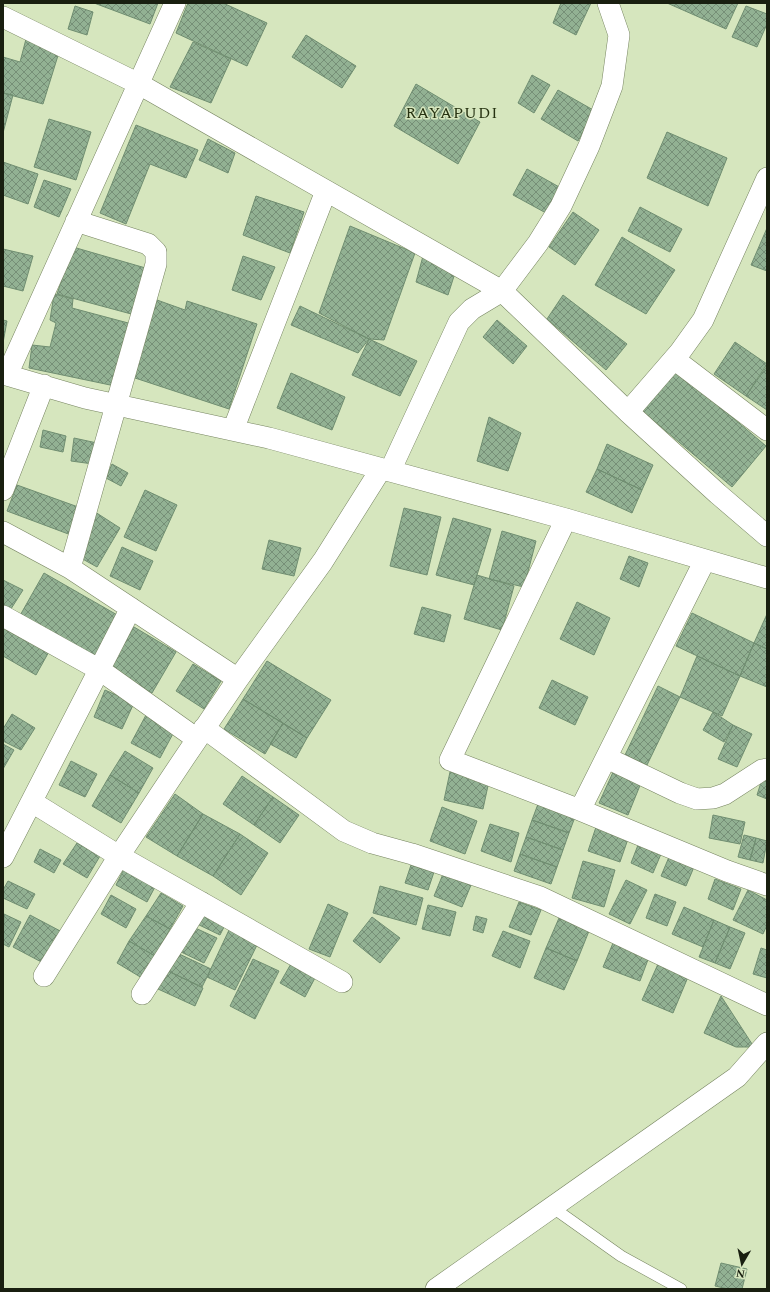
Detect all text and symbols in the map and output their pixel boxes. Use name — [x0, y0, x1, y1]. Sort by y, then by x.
district label: RAYAPUDI — [405, 101, 499, 125]
north arrow — [722, 1244, 762, 1284]
text: N — [735, 1264, 746, 1282]

